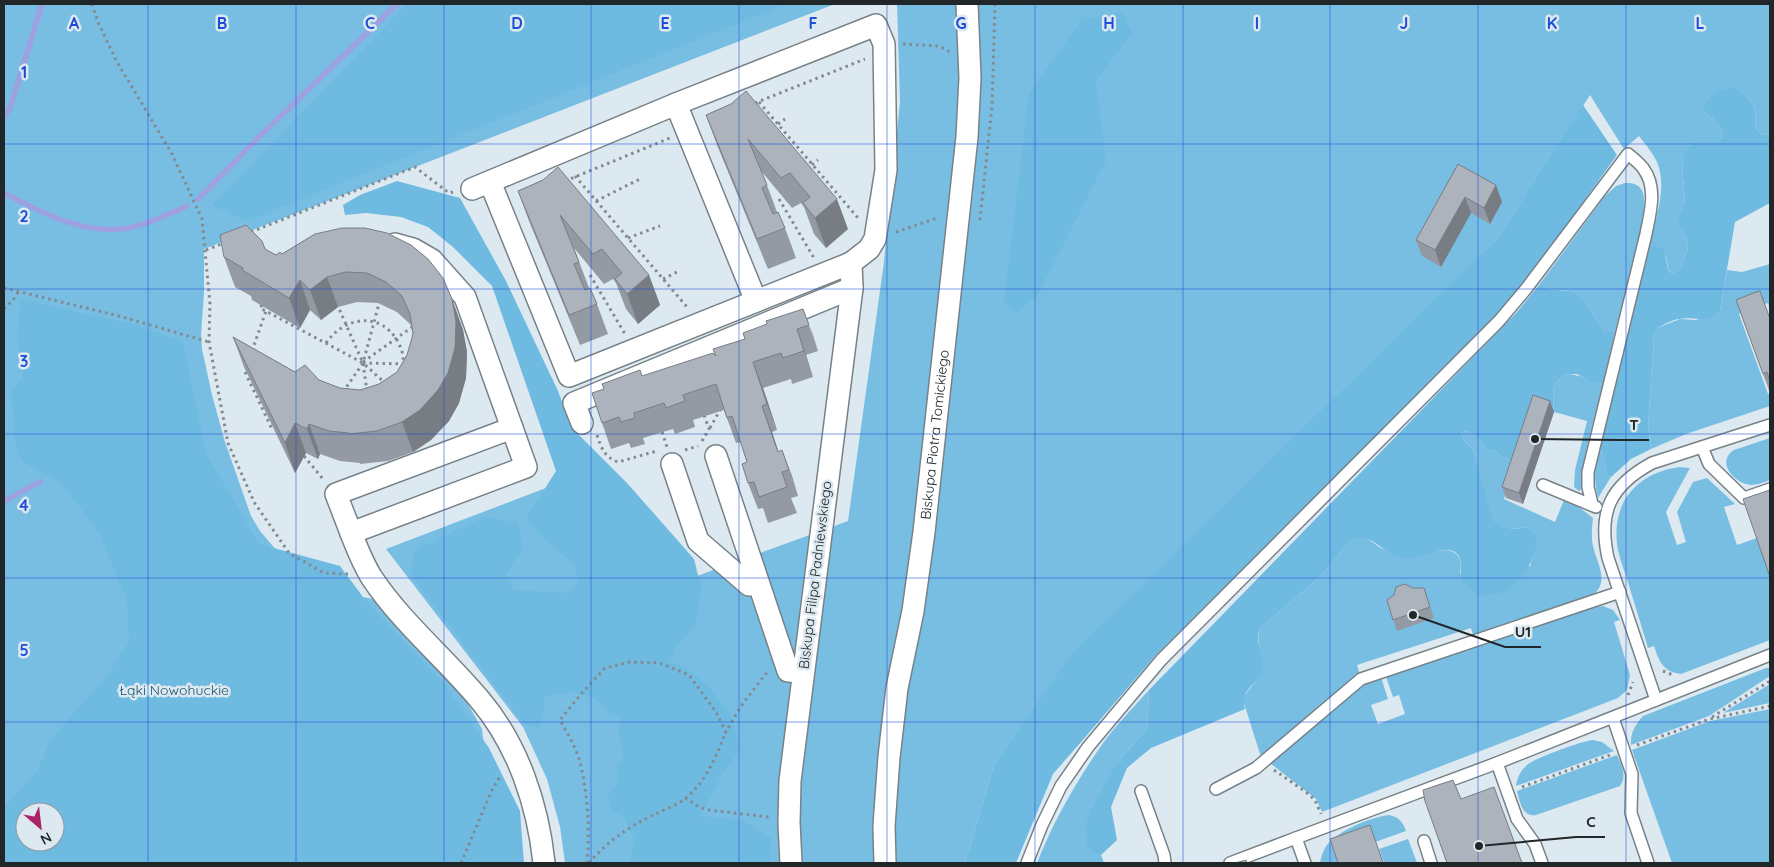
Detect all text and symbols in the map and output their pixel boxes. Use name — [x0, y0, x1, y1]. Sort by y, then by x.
text: A — [69, 13, 80, 33]
text: B — [217, 13, 227, 33]
text: C — [365, 13, 375, 33]
text: D — [511, 13, 523, 33]
text: E — [660, 13, 670, 33]
text: F — [809, 13, 818, 33]
text: G — [955, 13, 967, 33]
text: H — [1103, 13, 1115, 33]
text: I — [1255, 13, 1259, 33]
text: J — [1400, 13, 1408, 33]
text: K — [1547, 13, 1557, 33]
text: L — [1696, 13, 1705, 33]
text: 1 — [21, 62, 27, 82]
text: 2 — [19, 206, 29, 226]
street label: Biskupa Piotra Tomickiego — [916, 349, 953, 520]
text: 3 — [20, 351, 28, 371]
callout: T — [1620, 410, 1649, 440]
text: T — [1629, 415, 1639, 434]
street label: Biskupa Filipa Padniewskiego — [795, 480, 835, 670]
text: 4 — [19, 495, 29, 515]
callout: U1 — [1505, 617, 1541, 647]
text: U1 — [1515, 622, 1531, 641]
text: 5 — [19, 640, 29, 660]
park label: Łąki Nowohuckie — [119, 681, 229, 699]
north arrow — [15, 802, 65, 852]
callout: C — [1576, 807, 1605, 837]
text: C — [1586, 812, 1596, 831]
text: N — [37, 828, 55, 849]

